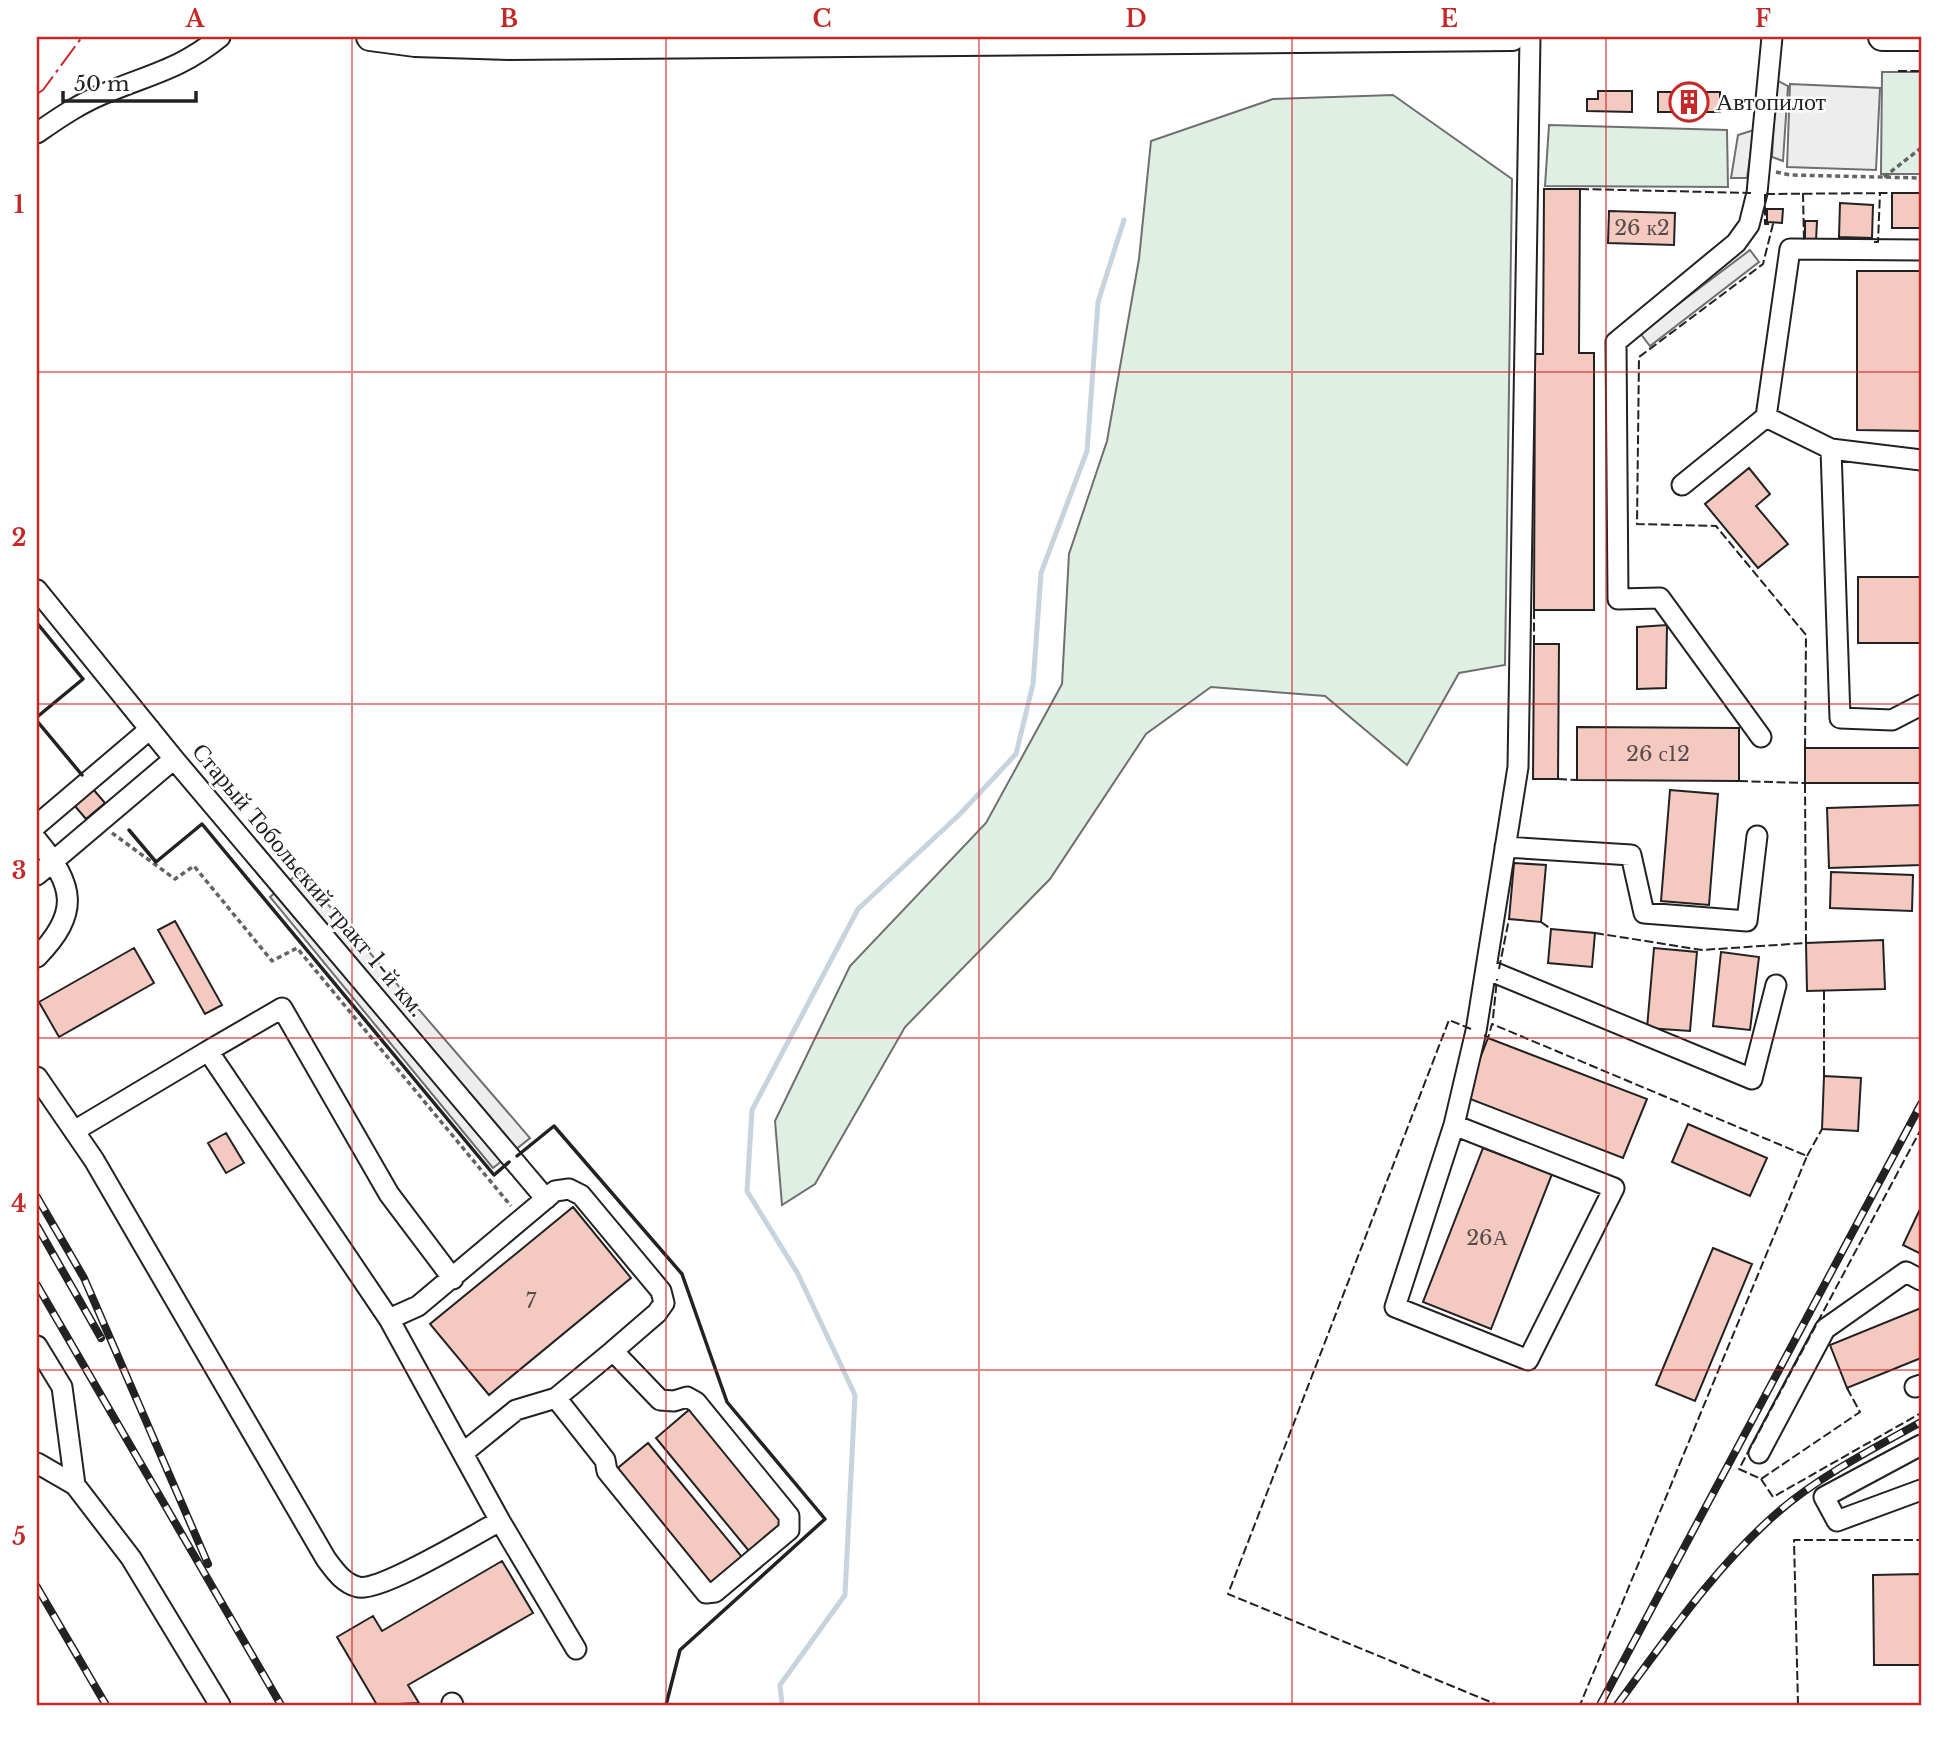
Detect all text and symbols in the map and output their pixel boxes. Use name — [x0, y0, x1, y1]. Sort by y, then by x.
text: A — [185, 5, 206, 33]
text: B — [500, 5, 518, 33]
text: C — [813, 5, 831, 33]
text: D — [1125, 5, 1147, 33]
text: E — [1440, 5, 1458, 33]
text: F — [1755, 5, 1771, 33]
scale bar — [63, 60, 196, 104]
text: 50 m — [74, 71, 130, 97]
building icon: Автопилот — [1668, 81, 1710, 123]
place label: Автопилот — [1716, 87, 1827, 116]
text: 1 — [14, 191, 24, 219]
house number: 26 к2 — [1614, 215, 1670, 241]
text: 2 — [12, 524, 26, 552]
street label: Старый Тобольский тракт 1-й км. — [186, 737, 432, 1022]
house number: 26 с12 — [1626, 741, 1690, 767]
text: 3 — [12, 857, 26, 885]
text: 4 — [11, 1190, 27, 1218]
house number: 26А — [1466, 1225, 1509, 1251]
house number: 7 — [526, 1288, 537, 1314]
text: 5 — [12, 1523, 26, 1551]

